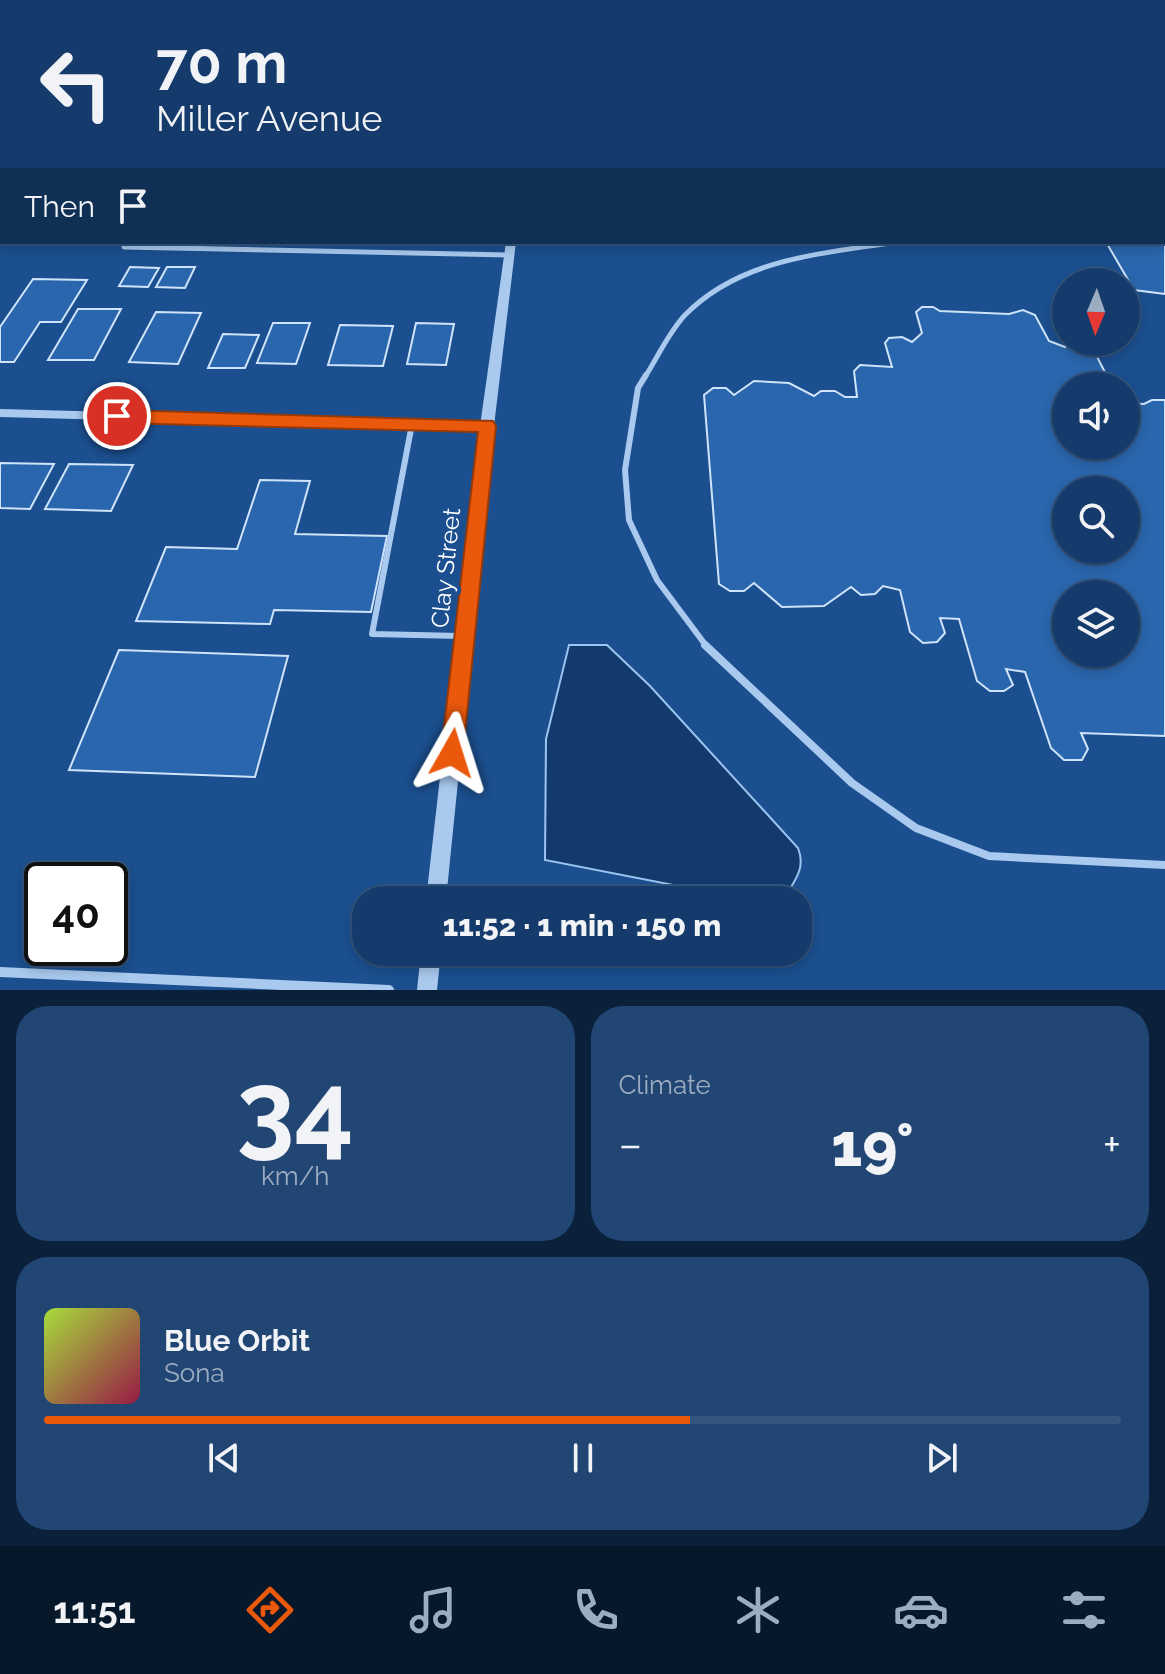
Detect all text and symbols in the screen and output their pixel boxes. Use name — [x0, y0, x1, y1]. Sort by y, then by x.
text: 70 m — [156, 30, 287, 96]
icon: left — [24, 32, 128, 136]
text: Miller Avenue — [156, 97, 382, 139]
icon: arrive — [111, 184, 155, 228]
text: Then — [24, 189, 95, 224]
north arrow — [1052, 268, 1140, 356]
map controls — [1052, 268, 1140, 668]
button: sound — [1052, 372, 1140, 460]
pin — [83, 382, 151, 450]
icon: arrive — [95, 394, 139, 438]
button: search — [1052, 476, 1140, 564]
street label: Clay Street — [425, 506, 466, 629]
button: layers — [1052, 580, 1140, 668]
position arrow — [410, 711, 494, 795]
speed limit sign: 40 — [24, 862, 128, 966]
text: 11:52 · 1 min · 150 m — [443, 908, 721, 943]
text: 34 — [237, 1048, 354, 1170]
text: Climate — [619, 1070, 711, 1100]
text: 19° — [831, 1110, 914, 1180]
text: − — [619, 1119, 642, 1170]
text: + — [1103, 1119, 1121, 1170]
text: km/h — [261, 1161, 330, 1191]
text: Blue Orbit — [164, 1323, 310, 1358]
text: Sona — [164, 1358, 225, 1388]
icon: previous — [202, 1436, 246, 1480]
icon: pause — [561, 1436, 605, 1480]
icon: next — [920, 1436, 964, 1480]
icon: directions — [242, 1582, 298, 1638]
icon: music — [405, 1582, 461, 1638]
icon: phone — [568, 1582, 624, 1638]
icon: climate — [730, 1582, 786, 1638]
icon: car — [893, 1582, 949, 1638]
icon: filters — [1056, 1582, 1112, 1638]
text: 11:51 — [53, 1589, 136, 1631]

